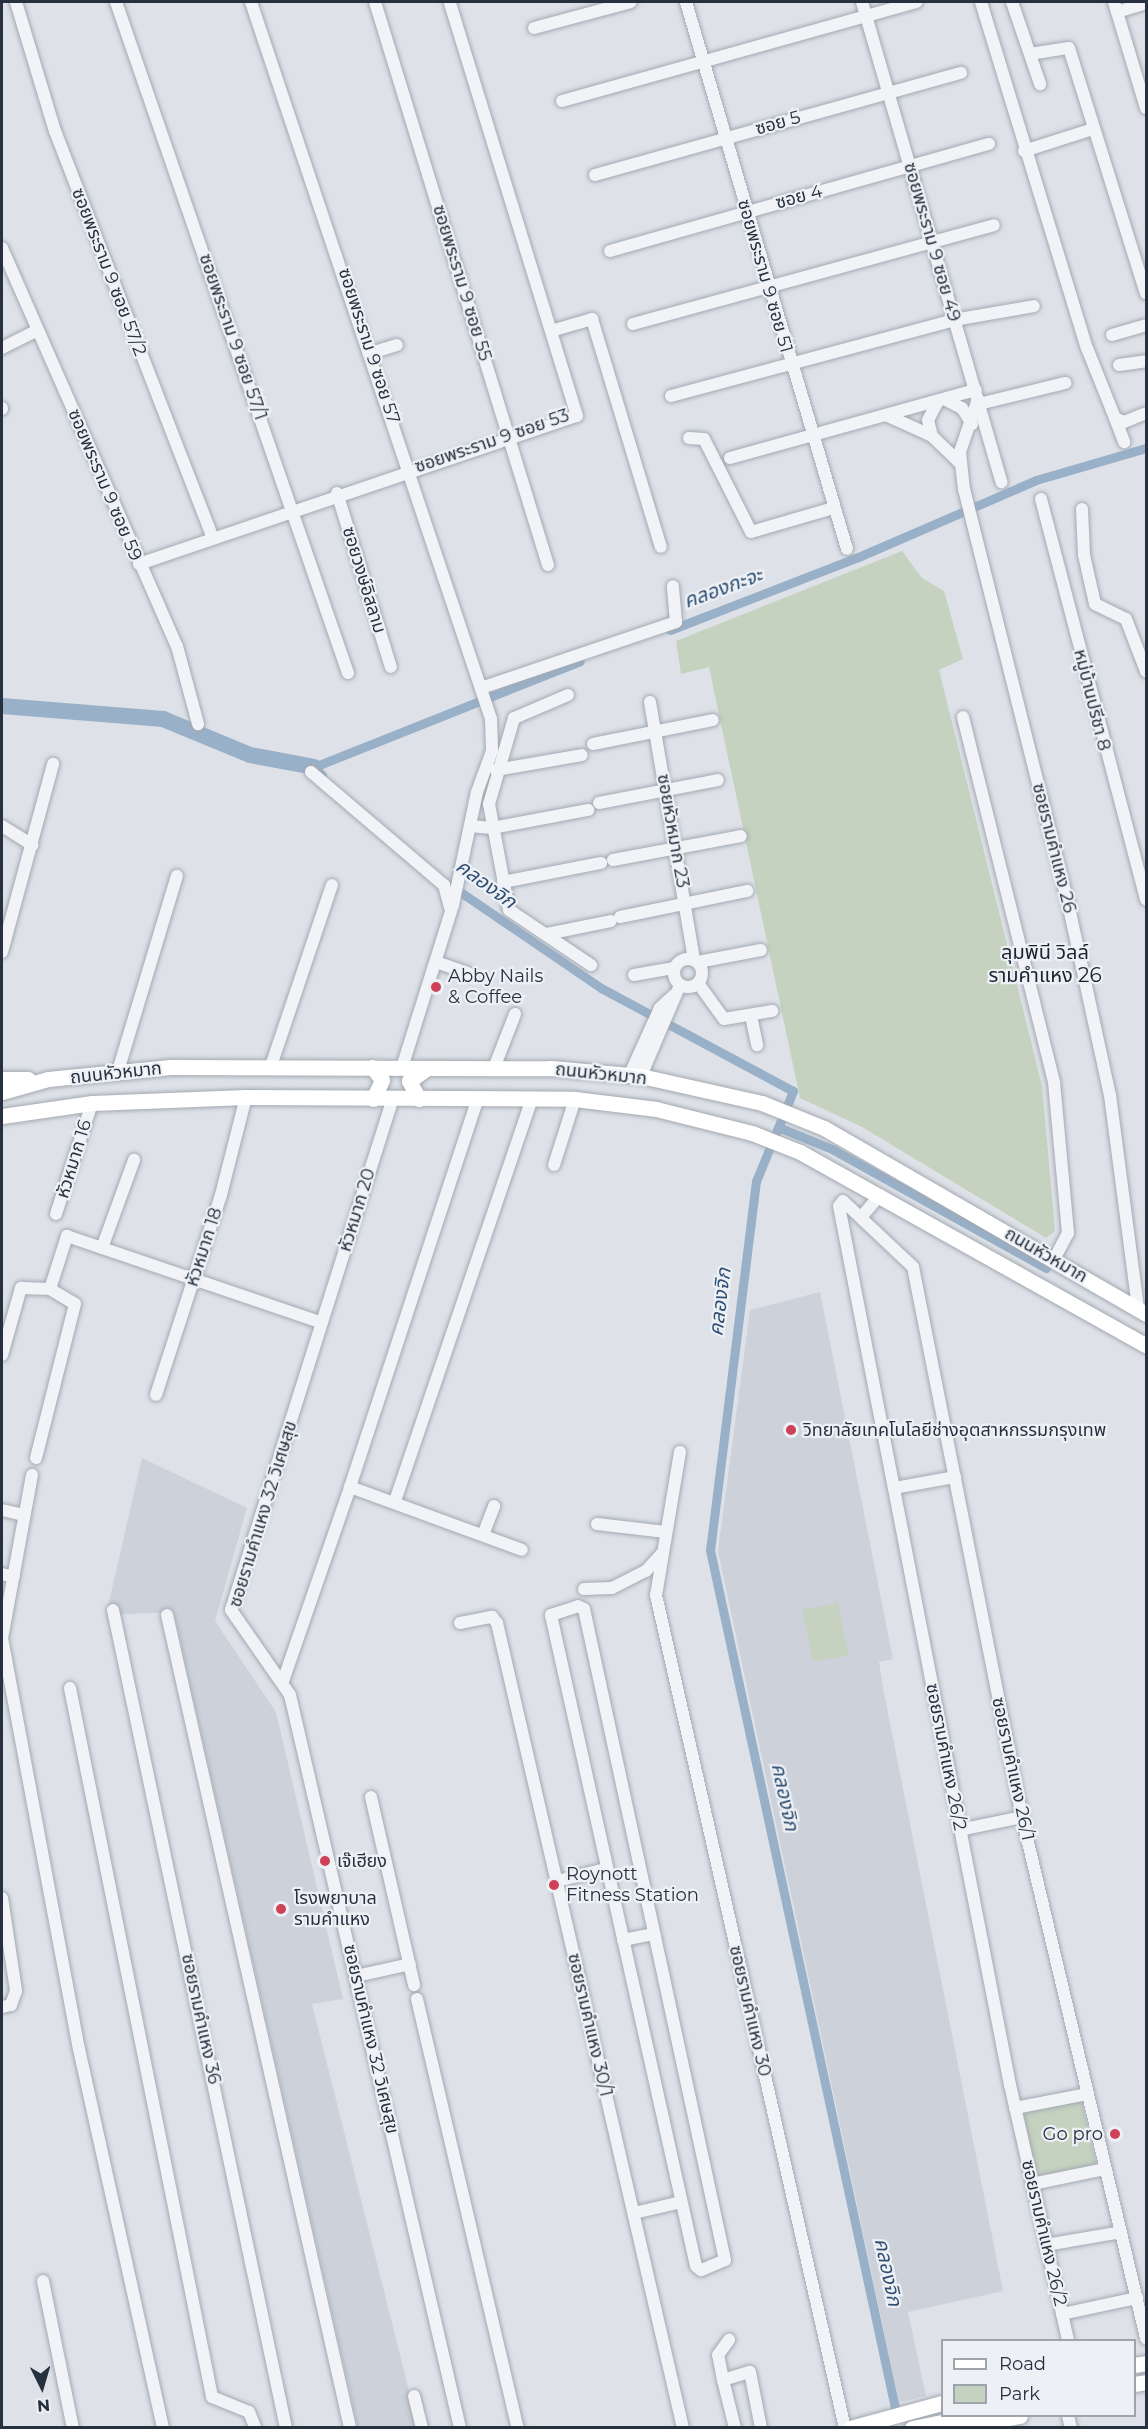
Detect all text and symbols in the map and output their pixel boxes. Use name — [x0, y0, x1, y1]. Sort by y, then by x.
street label: ซอย 5 — [753, 106, 803, 140]
street label: ซอยพระราม 9 ซอย 49 — [899, 160, 965, 324]
street label: ซอย 4 — [773, 180, 825, 214]
street label: ซอยพระราม 9 ซอย 57/2 — [67, 185, 151, 359]
street label: ซอยพระราม 9 ซอย 51 — [733, 197, 797, 355]
street label: ซอยพระราม 9 ซอย 55 — [428, 202, 496, 364]
street label: ซอยพระราม 9 ซอย 57/1 — [194, 251, 272, 423]
street label: ซอยพระราม 9 ซอย 57 — [334, 266, 404, 426]
street label: ซอยพระราม 9 ซอย 53 — [412, 404, 572, 478]
street label: ซอยพระราม 9 ซอย 59 — [63, 406, 147, 564]
street label: ซอยวงษ์อิสลาม — [338, 524, 390, 636]
water label: คลองกะจะ — [680, 563, 766, 613]
street label: หมู่บ้านปรีชา 8 — [1069, 647, 1115, 753]
street label: ซอยหัวหมาก 23 — [652, 772, 694, 890]
street label: ซอยรามคำแหง 26 — [1027, 781, 1081, 915]
water label: คลองจิก — [451, 854, 521, 914]
district label: ลุมพินี วิลล์ รามคำแหง 26 — [988, 941, 1102, 988]
place label: Abby Nails & Coffee — [448, 966, 543, 1008]
marker: Abby Nails & Coffee — [429, 980, 443, 994]
street label: ถนนหัวหมาก — [69, 1057, 163, 1089]
street label: ถนนหัวหมาก — [554, 1058, 648, 1090]
street label: หัวหมาก 16 — [52, 1117, 96, 1201]
street label: หัวหมาก 20 — [334, 1166, 380, 1254]
street label: หัวหมาก 18 — [181, 1205, 227, 1289]
street label: ถนนหัวหมาก — [1001, 1223, 1091, 1287]
water label: คลองจิก — [704, 1267, 736, 1337]
street label: ซอยรามคำแหง 32 วิเศษสุข — [224, 1418, 302, 1610]
place label: วิทยาลัยเทคโนโลยีช่างอุตสาหกรรมกรุงเทพ — [803, 1419, 1106, 1441]
marker: วิทยาลัยเทคโนโลยีช่างอุตสาหกรรมกรุงเทพ — [784, 1423, 798, 1437]
street label: ซอยรามคำแหง 26/2 — [921, 1682, 971, 1832]
street label: ซอยรามคำแหง 26/1 — [987, 1695, 1039, 1843]
water label: คลองจิก — [766, 1761, 804, 1833]
place label: เจ๊เฮียง — [337, 1850, 387, 1872]
marker: เจ๊เฮียง — [318, 1854, 332, 1868]
place label: Roynott Fitness Station — [566, 1864, 699, 1906]
marker: Roynott Fitness Station — [547, 1878, 561, 1892]
place label: โรงพยาบาล รามคำแหง — [294, 1888, 377, 1930]
marker: โรงพยาบาล รามคำแหง — [272, 1900, 290, 1918]
street label: ซอยรามคำแหง 32 วิเศษสุข — [339, 1942, 403, 2136]
street label: ซอยรามคำแหง 30 — [724, 1943, 776, 2079]
street label: ซอยรามคำแหง 30/1 — [563, 1951, 617, 2099]
street label: ซอยรามคำแหง 36 — [177, 1952, 225, 2086]
place label: Go pro — [1043, 2123, 1103, 2145]
marker: Go pro — [1108, 2127, 1122, 2141]
street label: ซอยรามคำแหง 26/2 — [1017, 2158, 1071, 2308]
water label: คลองจิก — [869, 2236, 907, 2308]
legend — [941, 2339, 1136, 2417]
text: Road — [999, 2353, 1046, 2375]
north arrow — [12, 2357, 72, 2417]
text: Park — [999, 2383, 1040, 2405]
text: N — [36, 2395, 51, 2415]

